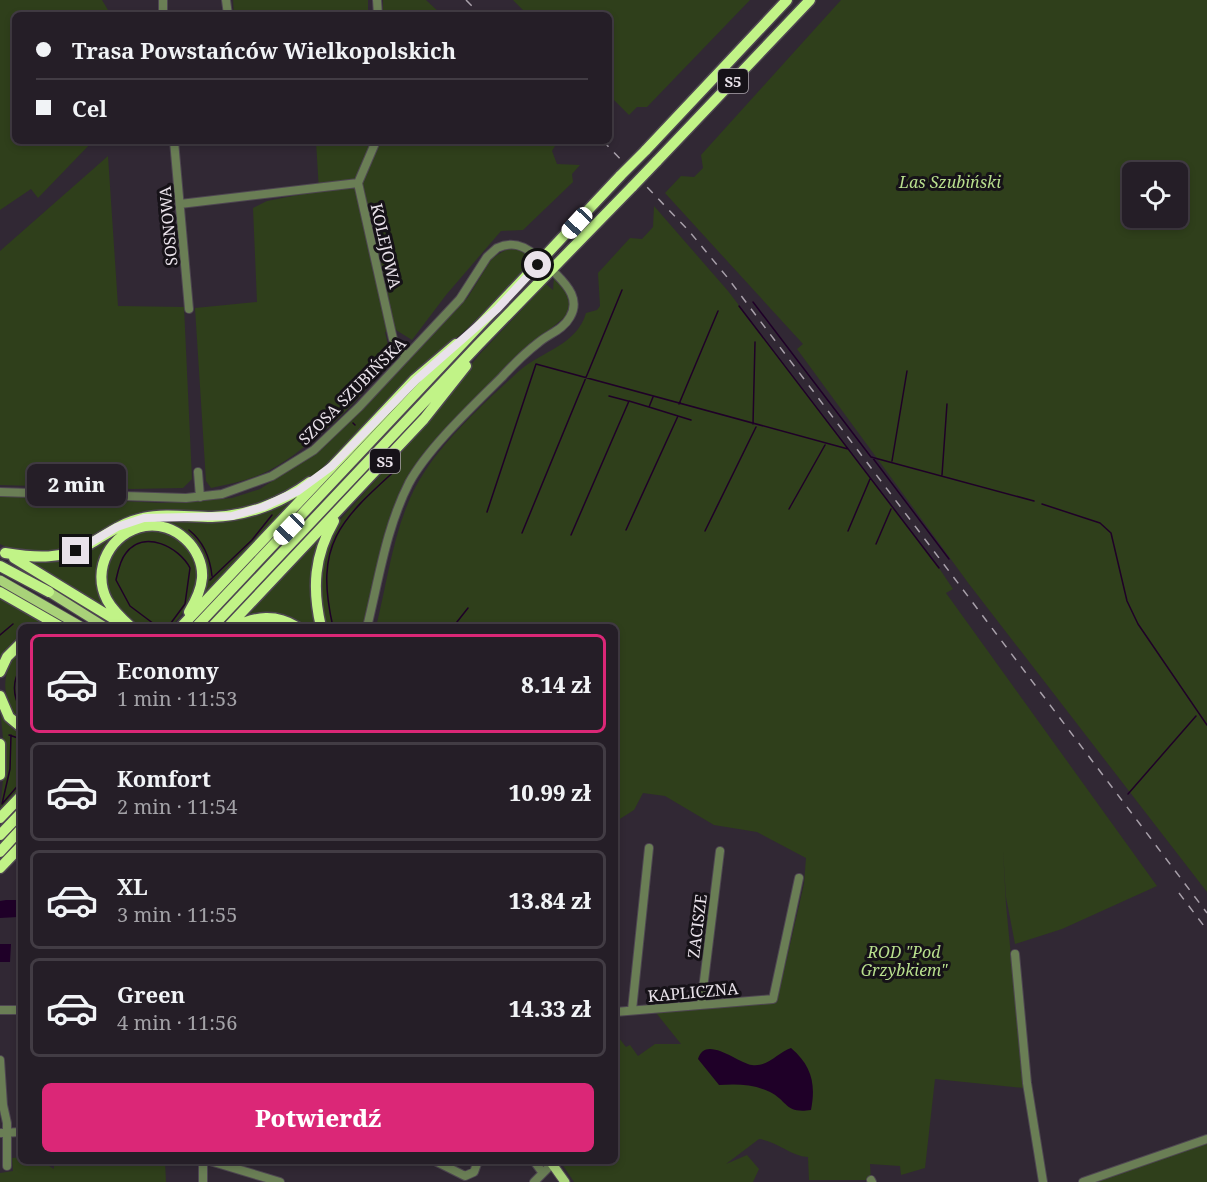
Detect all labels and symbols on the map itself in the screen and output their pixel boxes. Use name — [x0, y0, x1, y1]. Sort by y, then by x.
road number: S5 — [718, 69, 748, 93]
park label: Las Szubiński — [898, 171, 1001, 193]
street label: SOSNOWA — [153, 185, 182, 267]
street label: KOLEJOWA — [366, 201, 407, 291]
car — [558, 204, 596, 242]
route start — [524, 251, 551, 278]
street label: SZOSA SZUBIŃSKA — [294, 332, 411, 449]
road number: S5 — [370, 449, 400, 473]
callout: 2 min — [26, 464, 125, 506]
car — [270, 510, 308, 548]
route end — [62, 537, 89, 564]
street label: ZACISZE — [682, 893, 712, 959]
park label: ROD "Pod Grzybkiem" — [861, 941, 949, 981]
street label: KAPLICZNA — [647, 977, 740, 1007]

